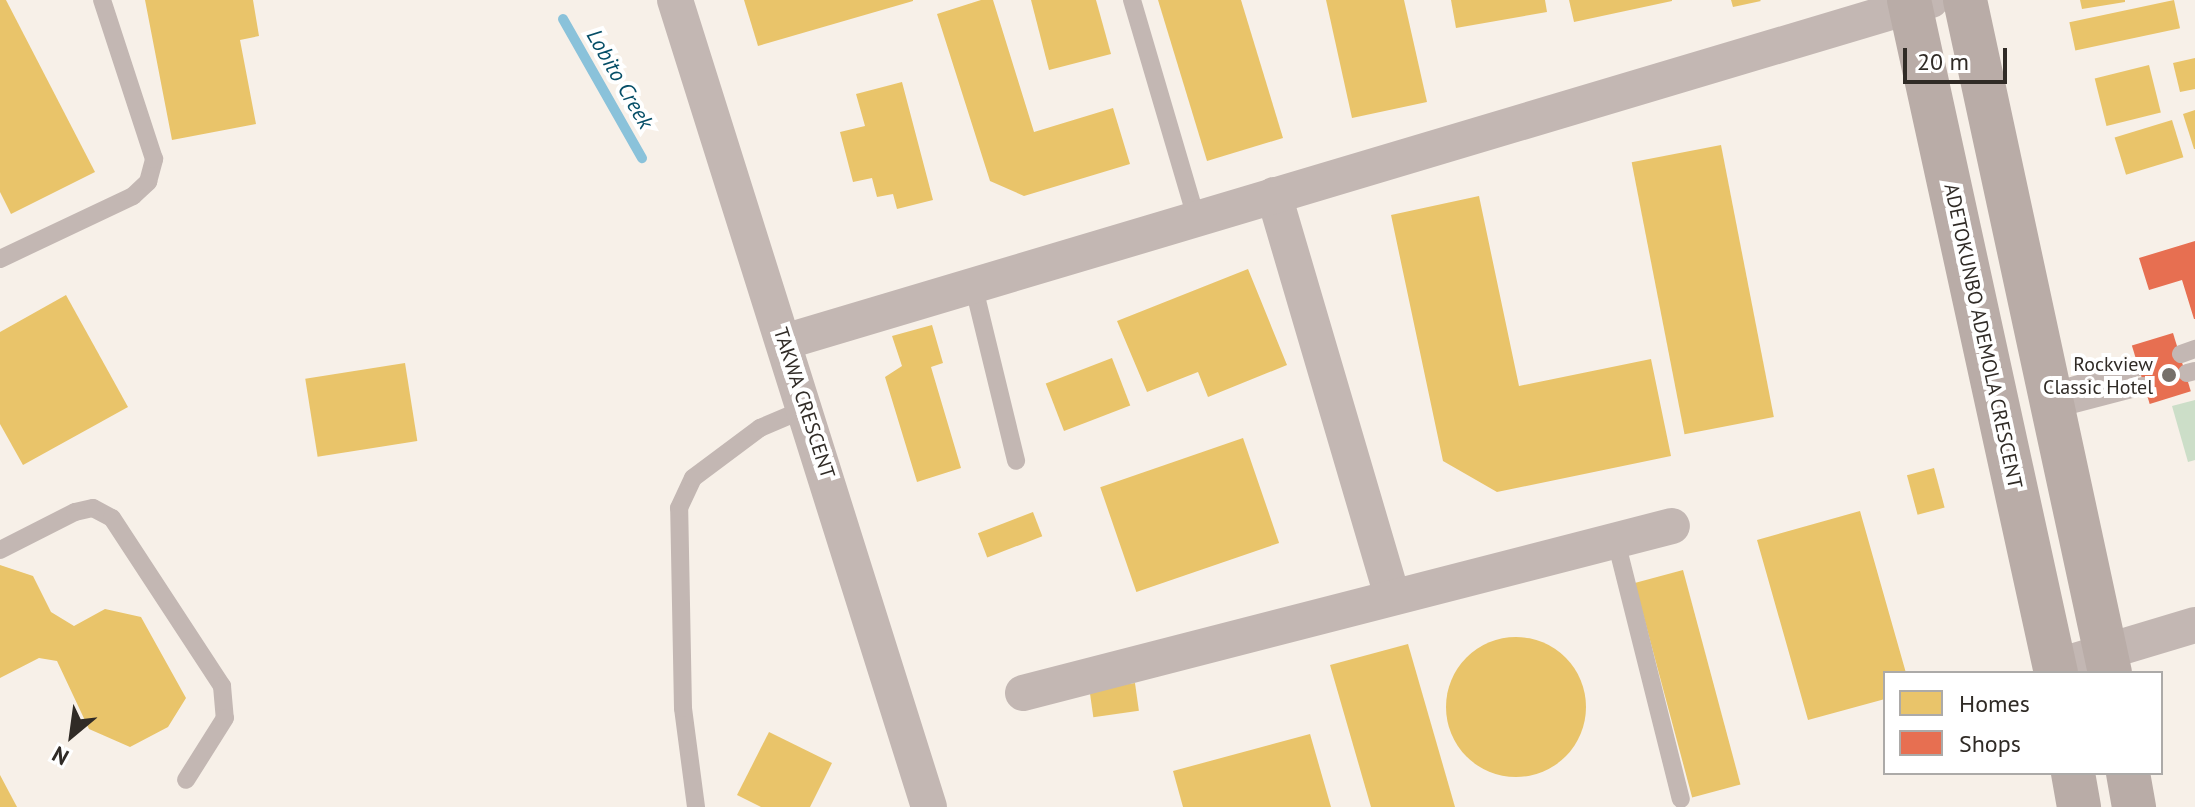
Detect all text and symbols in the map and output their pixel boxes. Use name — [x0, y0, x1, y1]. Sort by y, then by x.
water label: Lobito Creek — [581, 24, 659, 134]
scale bar — [1907, 32, 2011, 82]
text: 20 m — [1917, 46, 1969, 77]
street label: ADETOKUNBO ADEMOLA CRESCENT — [1939, 181, 2027, 491]
street label: TAKWA CRESCENT — [768, 324, 840, 482]
place label: Rockview Classic Hotel — [2043, 352, 2153, 399]
marker: Rockview Classic Hotel — [2160, 366, 2178, 384]
legend — [1883, 671, 2163, 775]
text: Homes — [1959, 688, 2030, 719]
north arrow — [32, 695, 112, 775]
text: Shops — [1959, 728, 2021, 759]
text: N — [47, 740, 73, 772]

